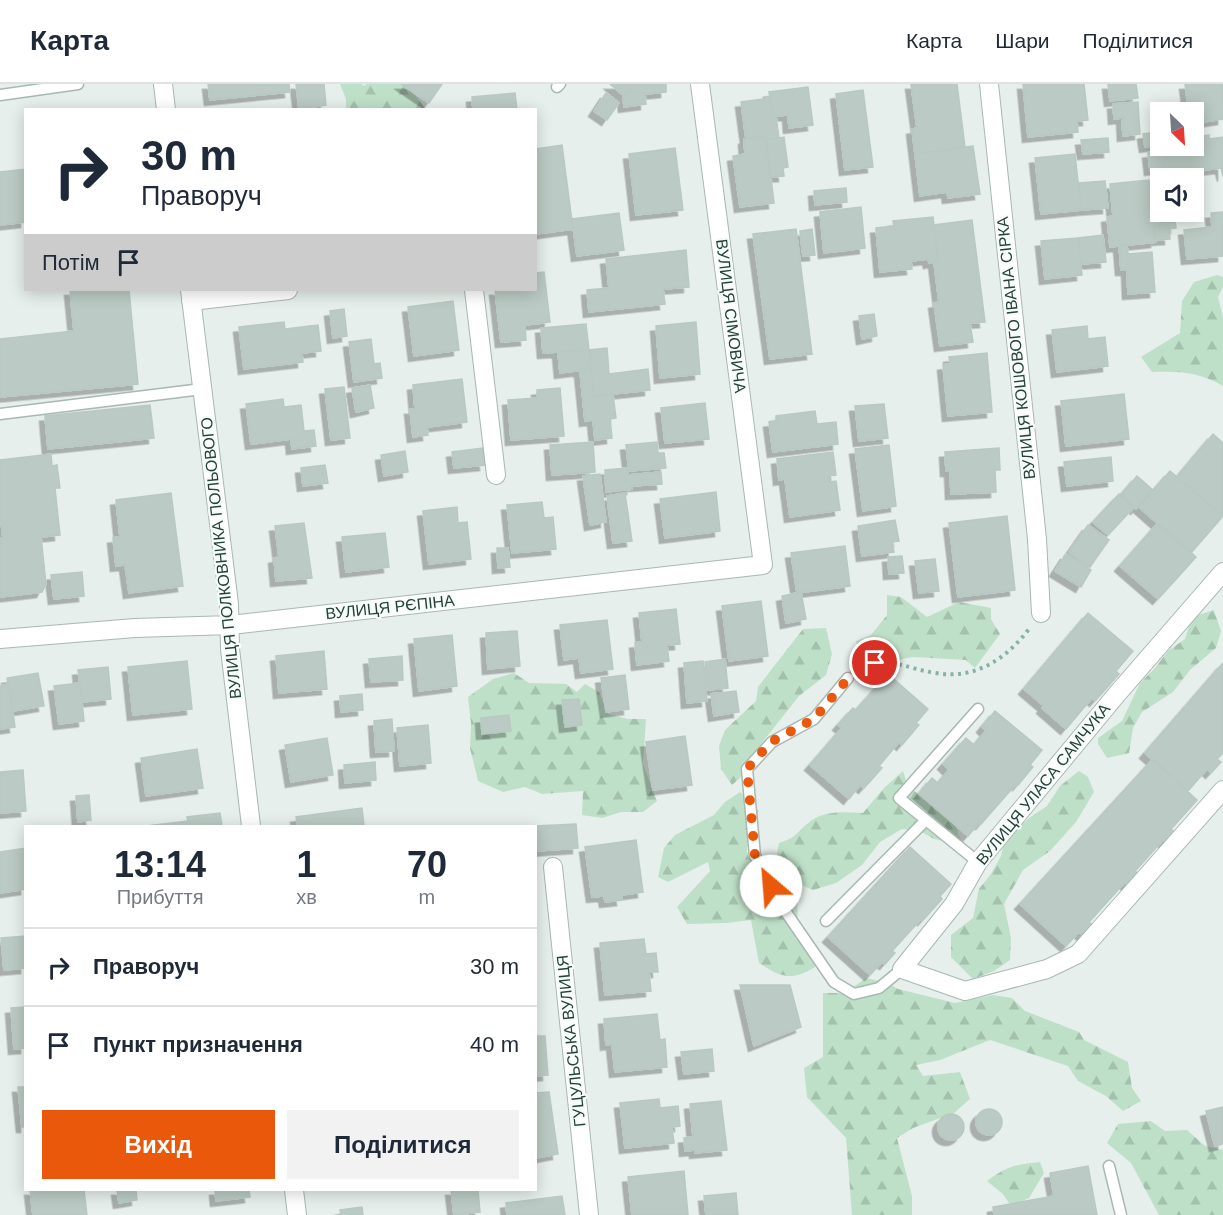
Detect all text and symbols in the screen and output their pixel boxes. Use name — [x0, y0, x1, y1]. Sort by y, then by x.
text: Карта — [30, 25, 109, 56]
text: Карта — [906, 29, 962, 52]
text: Шари — [995, 29, 1050, 52]
text: Поділитися — [1083, 29, 1193, 52]
north arrow — [1150, 102, 1204, 156]
map controls — [1150, 102, 1204, 222]
icon: right — [42, 132, 120, 210]
text: 30 m — [141, 132, 237, 179]
button: sound — [1150, 168, 1204, 222]
text: Праворуч — [141, 181, 262, 211]
street label: ВУЛИЦЯ КОШОВОГО ІВАНА СІРКА — [994, 215, 1038, 480]
street label: ВУЛИЦЯ СІМОВИЧА — [713, 238, 749, 394]
icon: arrive — [112, 246, 145, 279]
text: Потім — [42, 250, 100, 275]
street label: ВУЛИЦЯ ПОЛКОВНИКА ПОЛЬОВОГО — [198, 416, 244, 700]
street label: ВУЛИЦЯ РЄПІНА — [324, 592, 456, 622]
pin — [849, 637, 900, 688]
icon: arrive — [858, 646, 891, 679]
street label: ВУЛИЦЯ УЛАСА САМЧУКА — [973, 700, 1113, 868]
text: 13:14 — [114, 844, 206, 885]
text: 1 — [297, 844, 317, 885]
text: 70 — [407, 844, 447, 885]
position arrow — [739, 854, 803, 918]
text: Прибуття — [117, 886, 204, 908]
text: хв — [296, 886, 317, 908]
text: m — [419, 886, 435, 908]
icon: right — [42, 951, 75, 984]
text: Праворуч — [93, 954, 199, 979]
text: 30 m — [470, 954, 519, 979]
street label: ГУЦУЛЬСЬКА ВУЛИЦЯ — [554, 954, 588, 1128]
icon: arrive — [42, 1029, 75, 1062]
text: Пункт призначення — [93, 1032, 303, 1057]
text: 40 m — [470, 1032, 519, 1057]
button: Вихід — [42, 1110, 275, 1179]
button: Поділитися — [287, 1110, 519, 1179]

